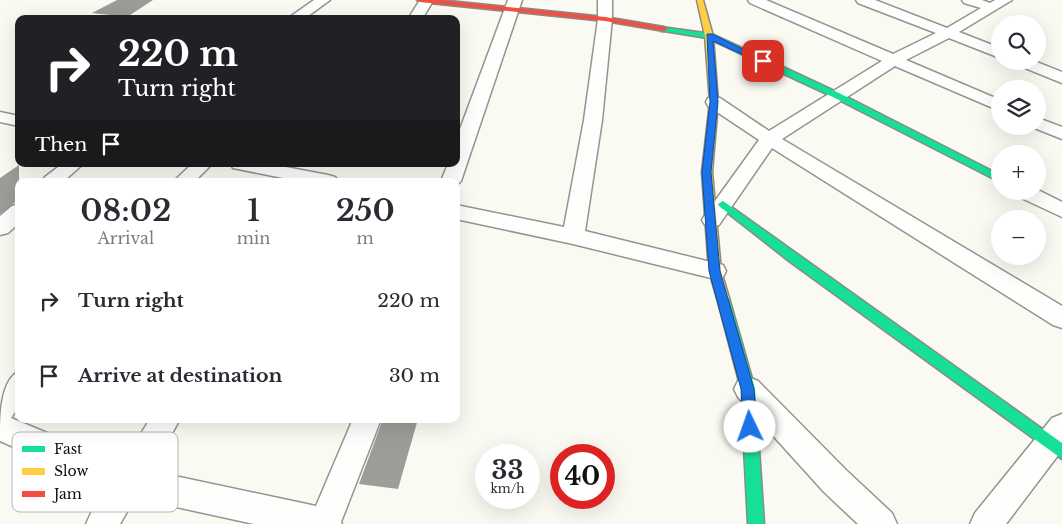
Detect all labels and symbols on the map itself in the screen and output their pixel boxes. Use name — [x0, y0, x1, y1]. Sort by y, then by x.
pin — [742, 40, 784, 82]
position arrow — [723, 400, 775, 452]
legend — [12, 432, 178, 512]
text: Fast — [54, 440, 83, 458]
speed limit sign: 40 — [550, 444, 615, 509]
text: Slow — [54, 462, 88, 480]
text: Jam — [52, 485, 82, 503]

